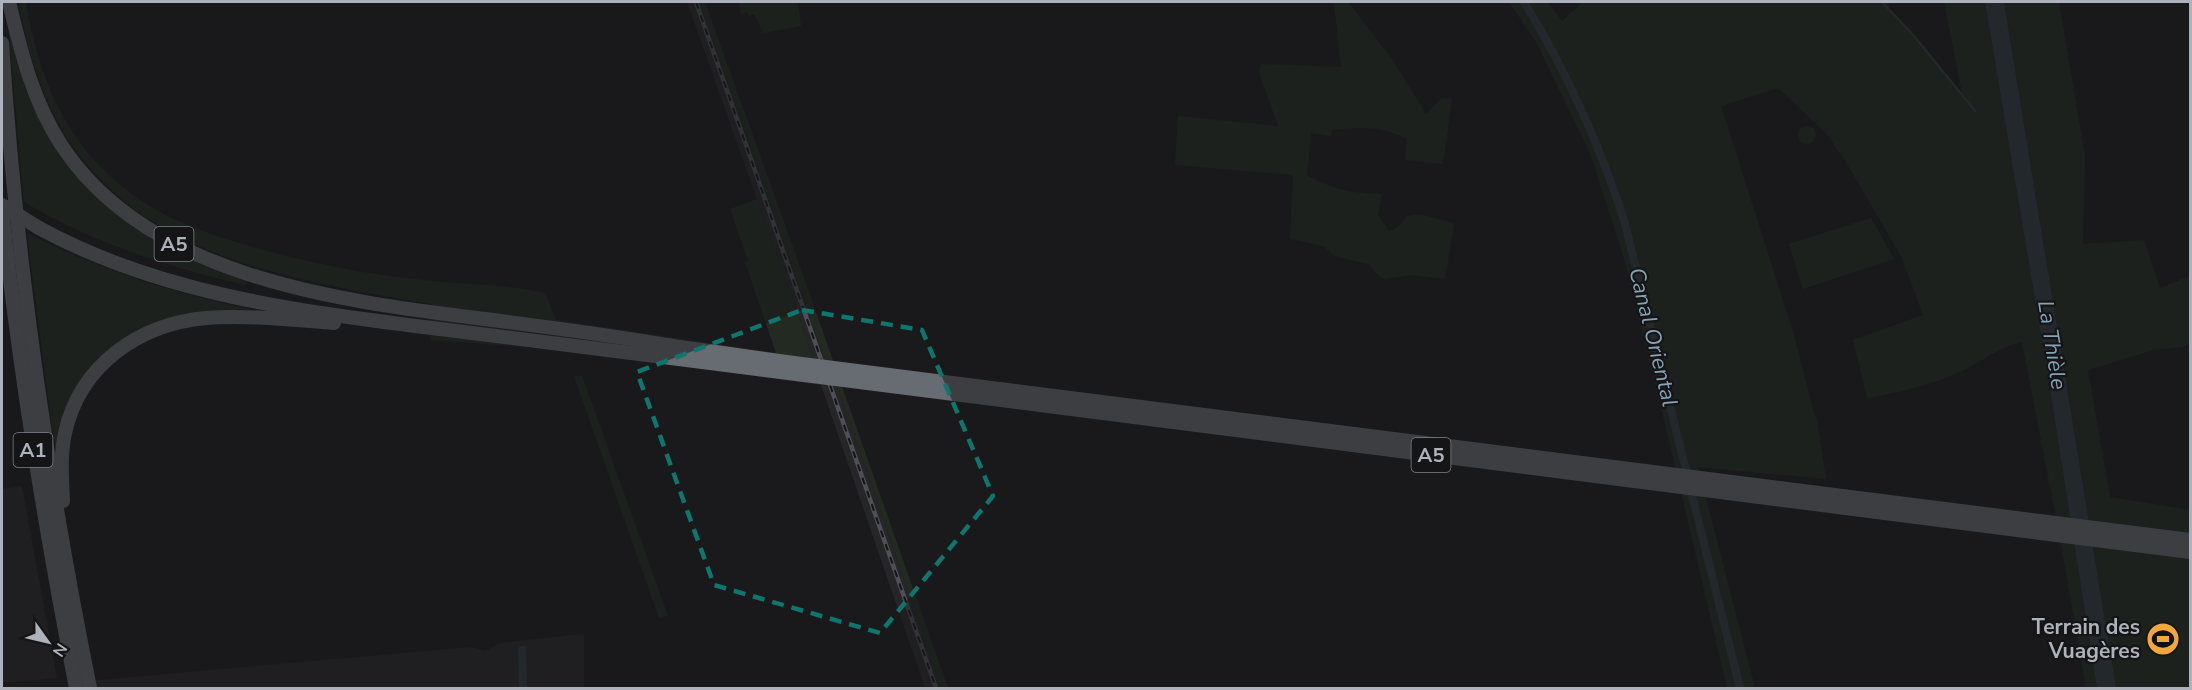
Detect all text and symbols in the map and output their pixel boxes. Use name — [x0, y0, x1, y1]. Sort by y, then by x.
road number: A5 — [154, 227, 194, 261]
water label: Canal Oriental — [1621, 264, 1685, 410]
water label: La Thièle — [2030, 298, 2074, 392]
road number: A1 — [14, 433, 52, 467]
road number: A5 — [1412, 438, 1450, 472]
north arrow — [18, 612, 78, 672]
place label: Terrain des Vuagères — [2032, 613, 2140, 665]
sports icon: Terrain des Vuagères — [2145, 621, 2181, 657]
text: N — [47, 639, 72, 661]

